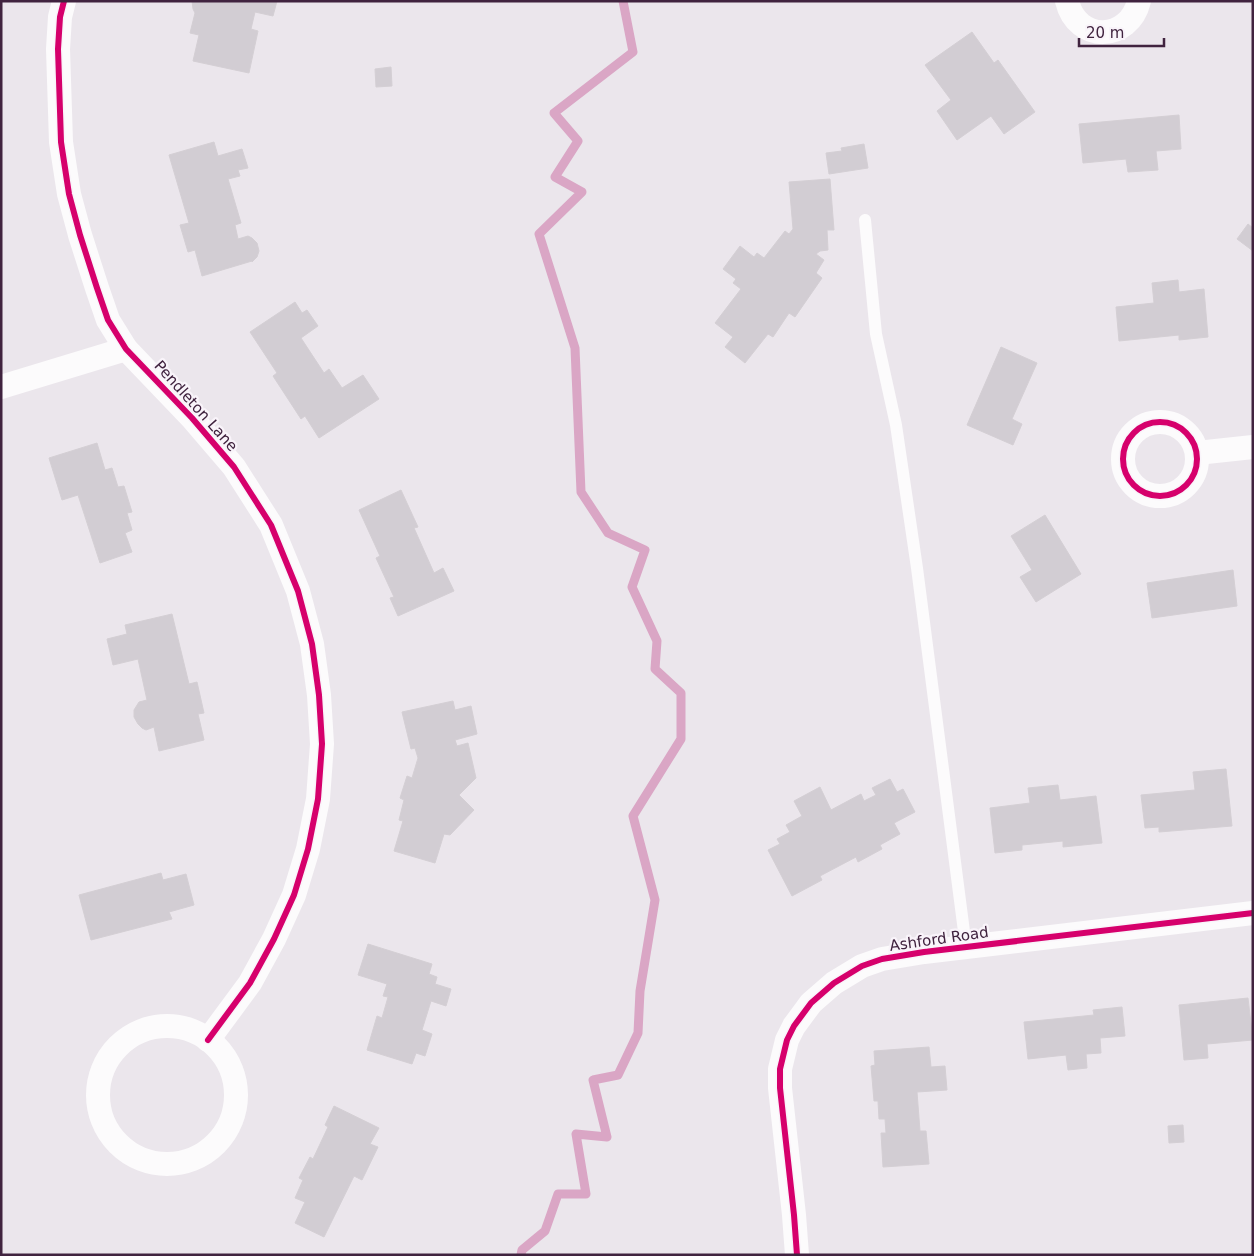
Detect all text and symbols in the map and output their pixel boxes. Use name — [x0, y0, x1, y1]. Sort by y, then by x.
scale bar — [1079, 15, 1164, 47]
text: 20 m — [1086, 24, 1124, 42]
street label: Pendleton Lane — [151, 357, 241, 455]
street label: Ashford Road — [888, 923, 990, 955]

